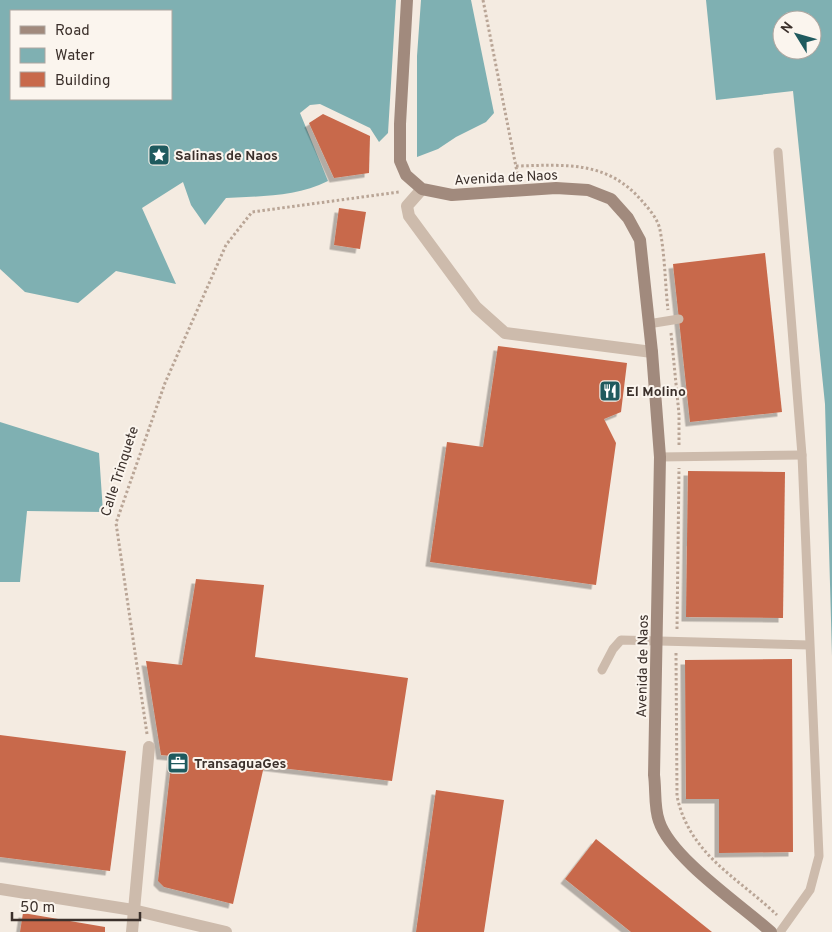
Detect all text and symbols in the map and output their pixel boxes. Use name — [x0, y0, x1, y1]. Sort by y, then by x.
legend — [10, 10, 172, 100]
north arrow — [772, 10, 822, 60]
text: N — [778, 19, 798, 37]
text: Road — [55, 22, 90, 41]
text: Water — [55, 47, 95, 66]
text: Building — [55, 72, 110, 91]
place icon: Salinas de Naos — [147, 143, 171, 167]
place label: Salinas de Naos — [175, 148, 278, 165]
street label: Avenida de Naos — [454, 167, 558, 190]
restaurant icon: El Molino — [598, 379, 622, 403]
place label: El Molino — [626, 384, 686, 401]
street label: Calle Trinquete — [98, 424, 143, 519]
street label: Avenida de Naos — [634, 614, 653, 718]
office icon: TransaguaGes — [166, 751, 190, 775]
place label: TransaguaGes — [194, 756, 286, 773]
scale bar — [12, 890, 140, 922]
text: 50 m — [20, 899, 55, 918]

